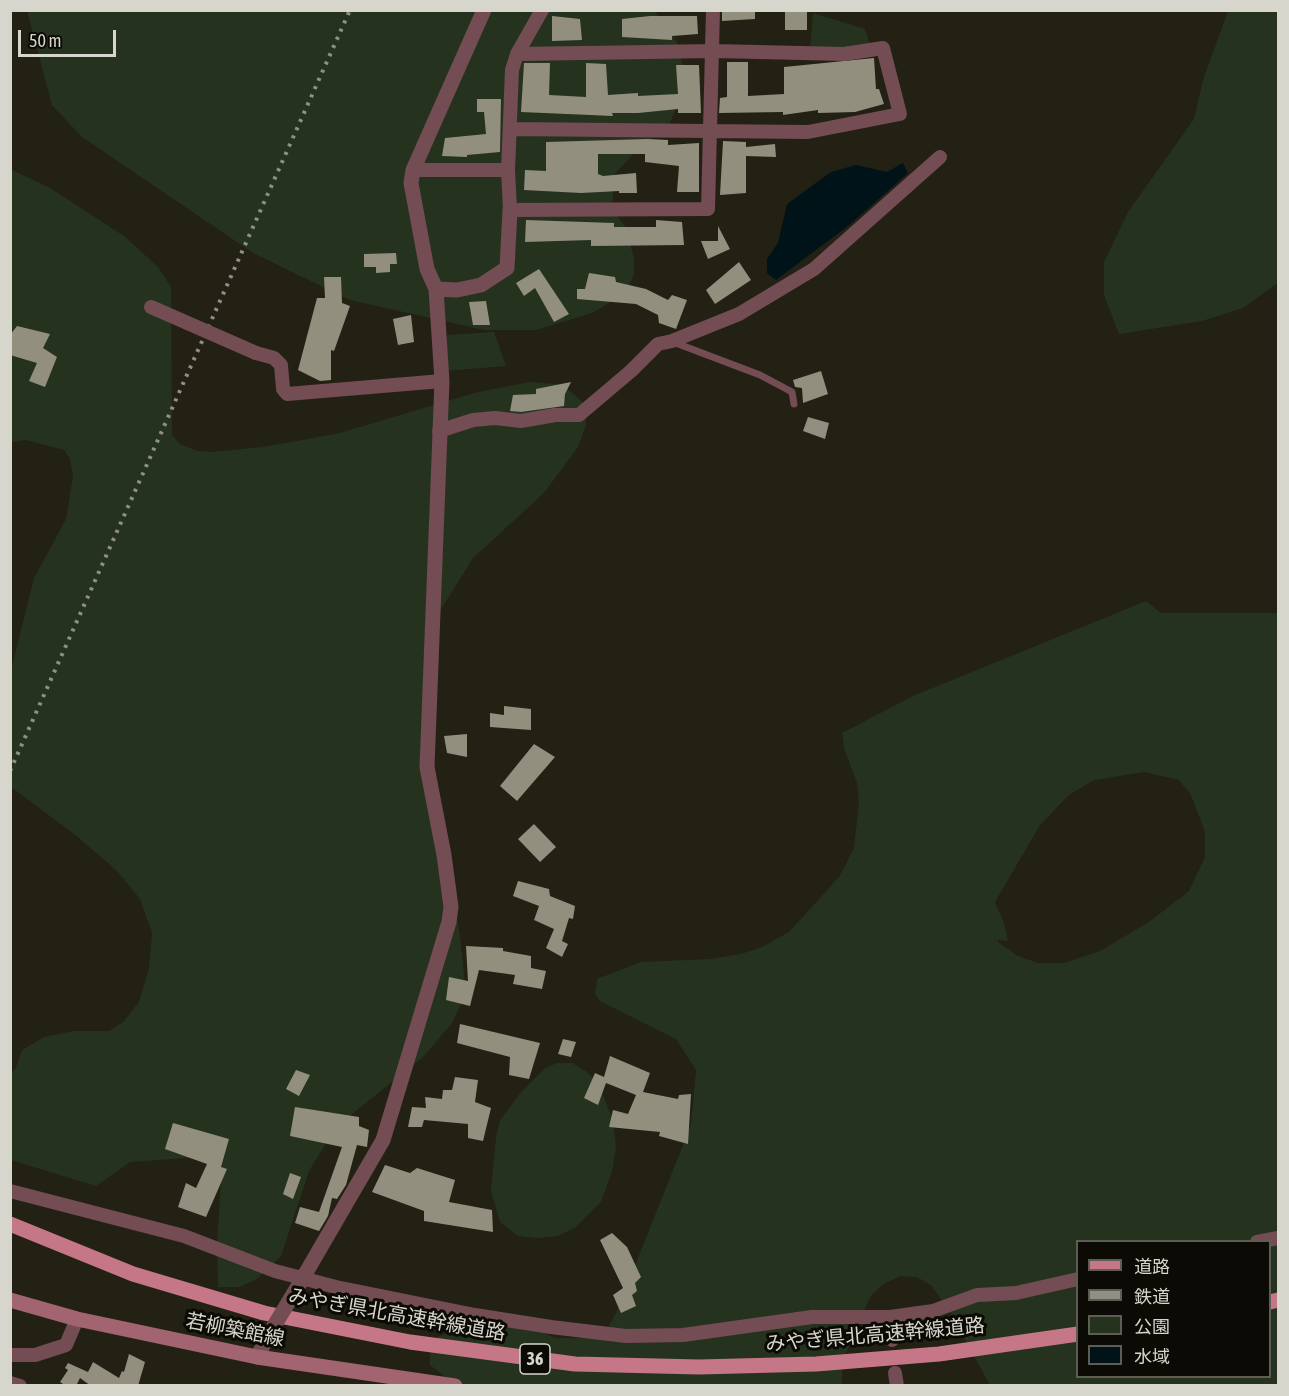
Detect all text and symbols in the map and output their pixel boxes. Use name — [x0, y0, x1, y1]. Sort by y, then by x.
scale bar — [21, 18, 118, 56]
text: 50 m — [29, 30, 61, 51]
legend — [1076, 1240, 1271, 1378]
text: 道路 — [1134, 1256, 1170, 1277]
street label: みやぎ県北高速幹線道路 — [287, 1284, 507, 1346]
text: 鉄道 — [1134, 1286, 1170, 1307]
street label: 若柳築館線 — [184, 1309, 286, 1351]
street label: みやぎ県北高速幹線道路 — [764, 1313, 986, 1357]
text: 公園 — [1134, 1316, 1170, 1337]
road number: 36 — [520, 1344, 550, 1374]
text: 水域 — [1134, 1346, 1170, 1367]

